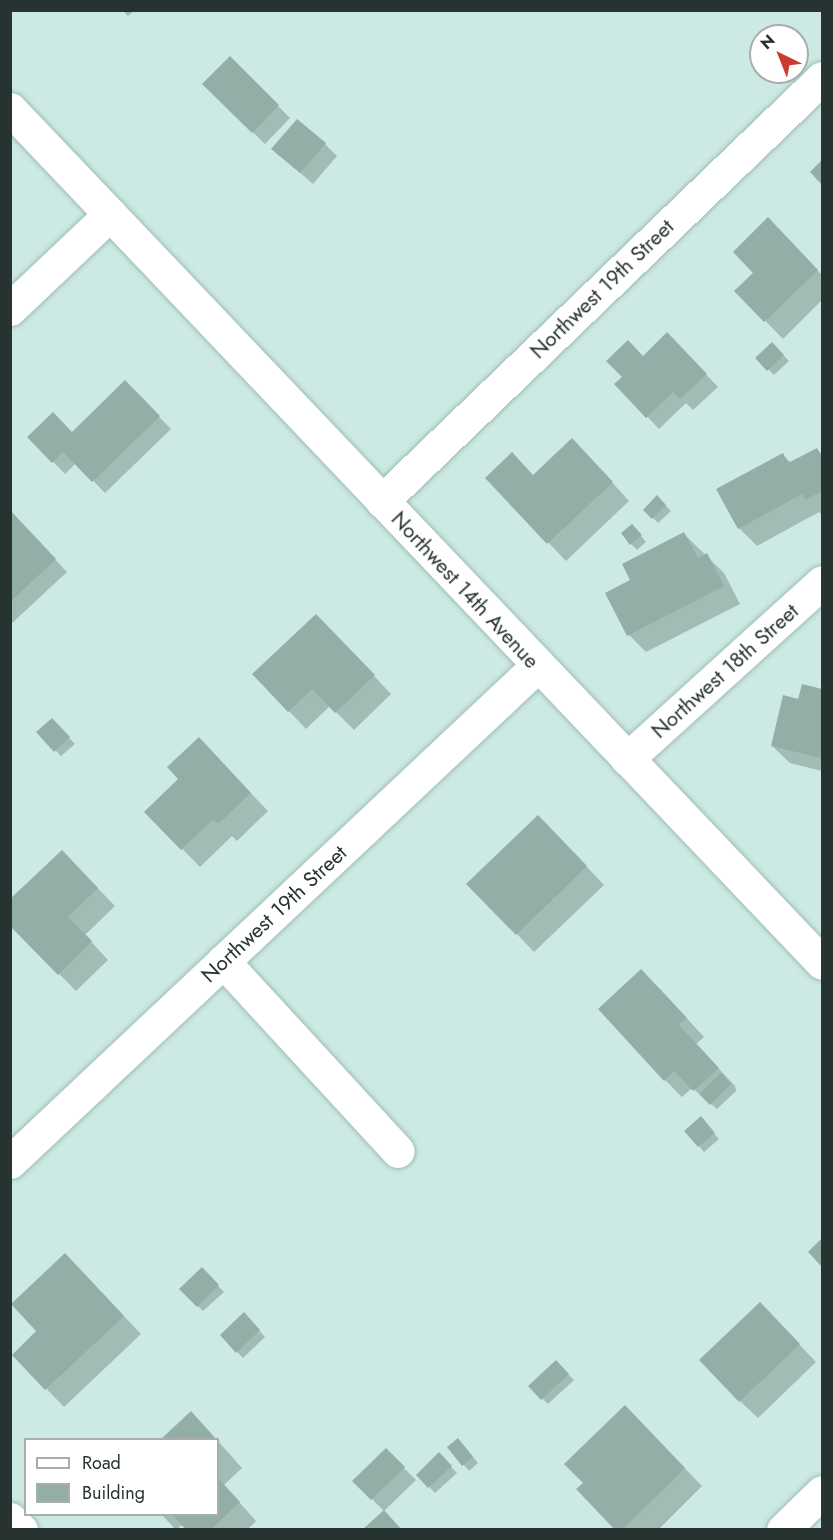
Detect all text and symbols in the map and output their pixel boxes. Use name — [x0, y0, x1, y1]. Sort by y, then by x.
north arrow — [749, 24, 809, 84]
text: N — [755, 29, 780, 55]
street label: Northwest 19th Street — [525, 214, 679, 364]
street label: Northwest 14th Avenue — [386, 506, 544, 674]
street label: Northwest 18th Street — [646, 598, 804, 744]
street label: Northwest 19th Street — [196, 840, 352, 988]
legend — [24, 1438, 219, 1516]
text: Road — [82, 1450, 121, 1476]
text: Building — [82, 1480, 145, 1506]

